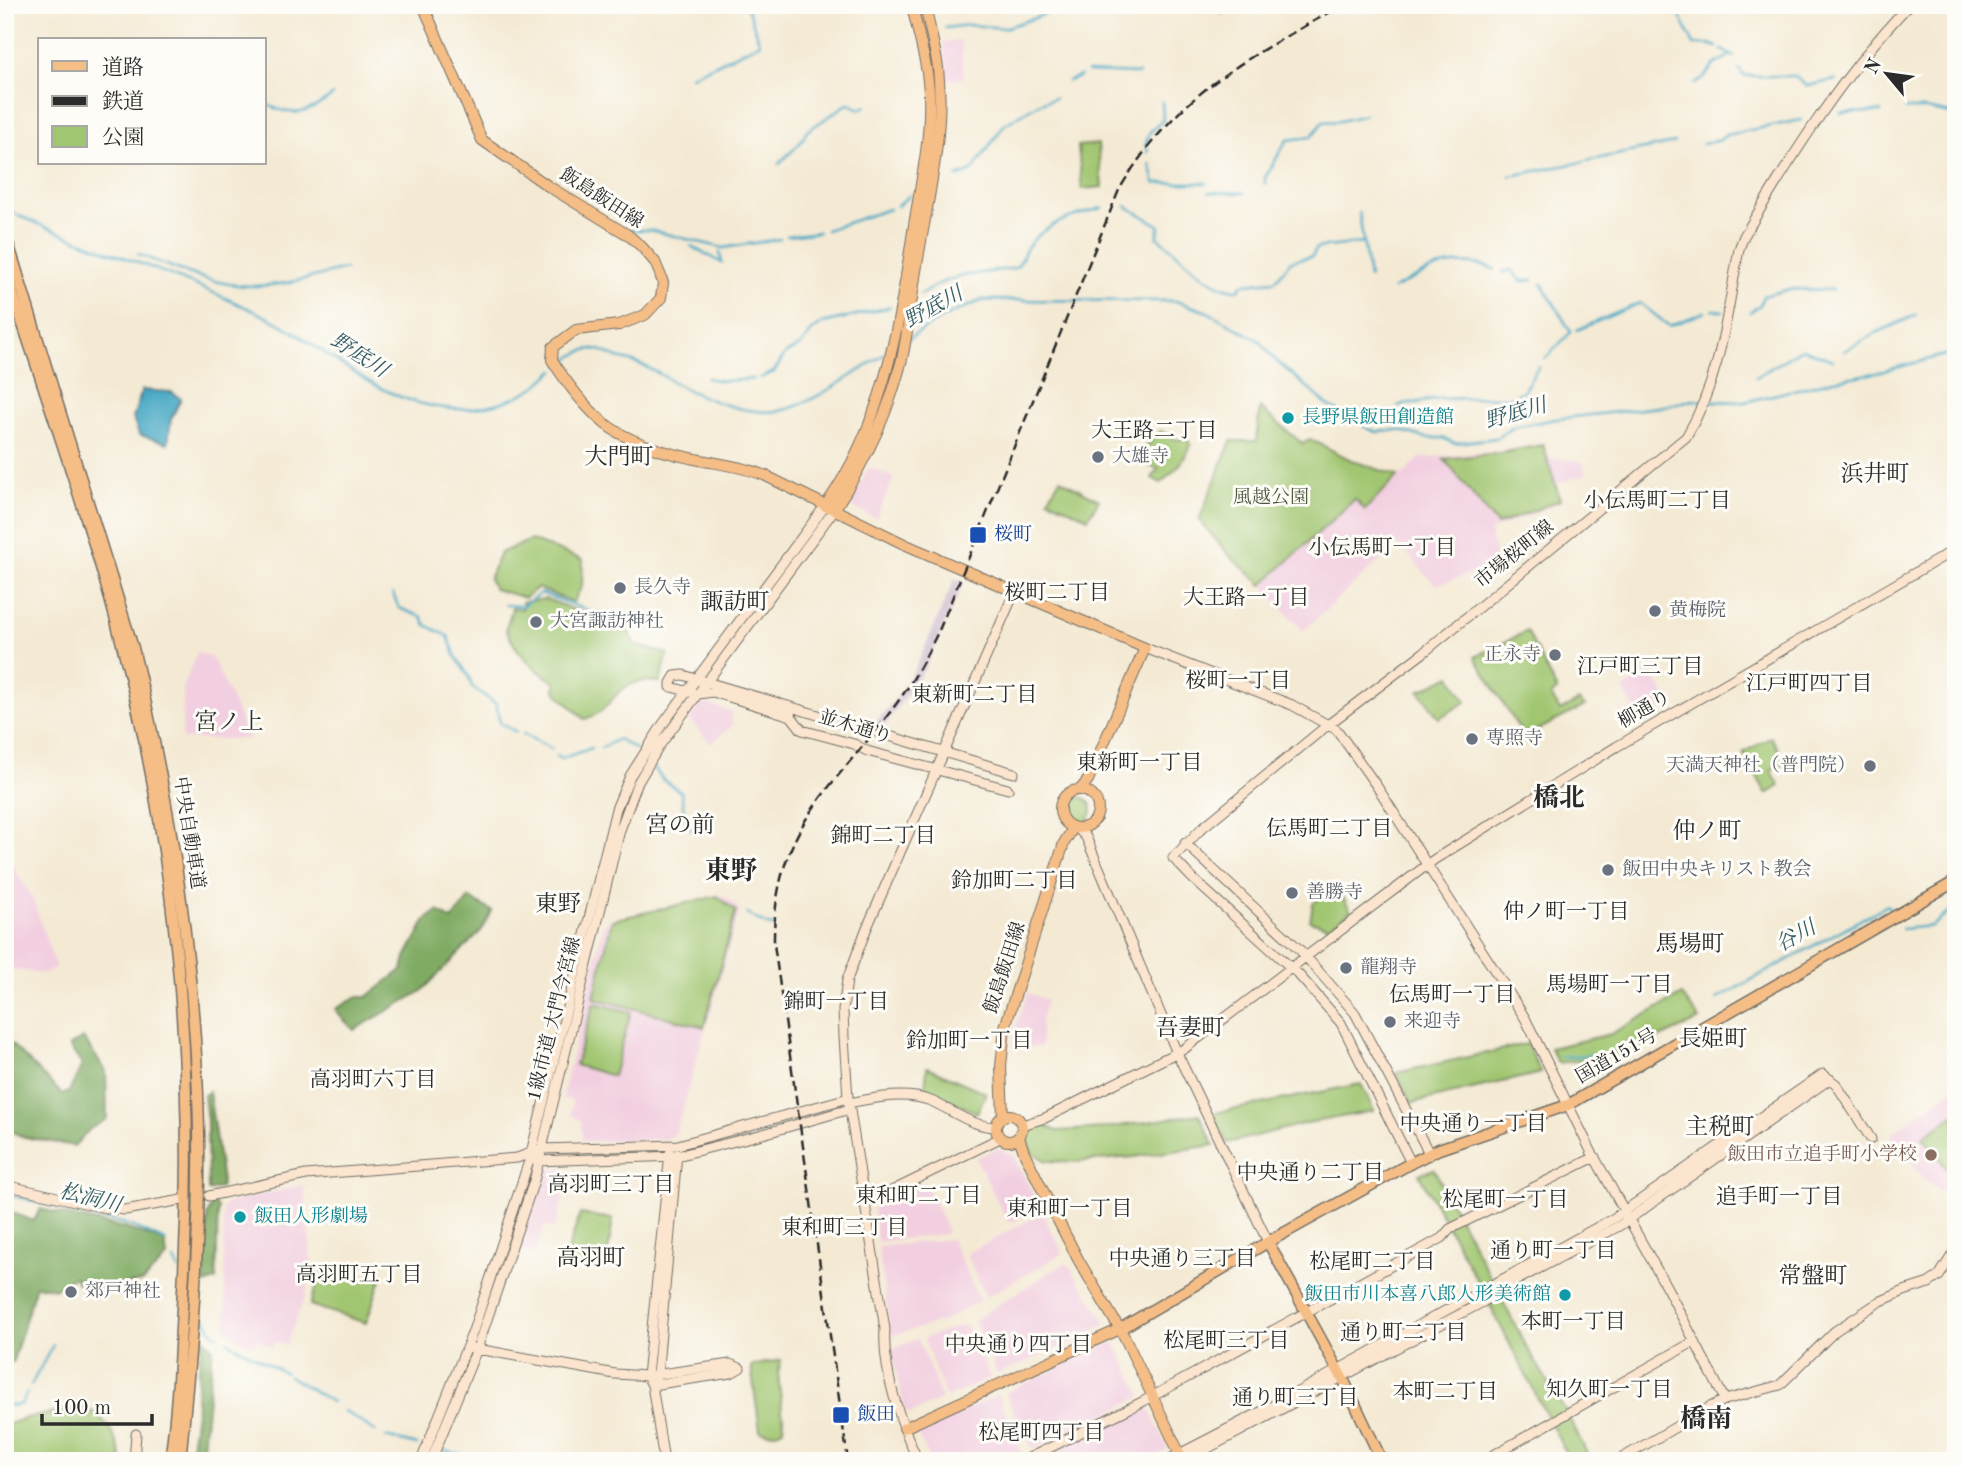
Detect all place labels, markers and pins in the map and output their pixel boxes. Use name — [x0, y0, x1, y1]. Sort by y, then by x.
place label: 長野県飯田創造館 — [1302, 407, 1454, 428]
marker: 長野県飯田創造館 — [1280, 410, 1296, 426]
place label: 大雄寺 — [1112, 445, 1169, 467]
marker: 大雄寺 — [1090, 449, 1106, 465]
place label: 桜町 — [994, 523, 1032, 545]
marker: 桜町 — [968, 525, 988, 545]
place label: 長久寺 — [634, 577, 691, 598]
marker: 長久寺 — [612, 580, 628, 596]
place label: 黄梅院 — [1669, 600, 1726, 621]
marker: 黄梅院 — [1647, 603, 1663, 619]
place label: 大宮諏訪神社 — [550, 610, 664, 632]
marker: 大宮諏訪神社 — [528, 614, 544, 630]
place label: 正永寺 — [1484, 644, 1541, 665]
marker: 正永寺 — [1547, 647, 1563, 663]
place label: 専照寺 — [1486, 728, 1543, 749]
marker: 専照寺 — [1464, 731, 1480, 747]
place label: 天満天神社（普門院） — [1666, 754, 1856, 776]
marker: 天満天神社（普門院） — [1862, 758, 1878, 774]
place label: 飯田中央キリスト教会 — [1622, 858, 1812, 880]
marker: 飯田中央キリスト教会 — [1600, 862, 1616, 878]
place label: 善勝寺 — [1306, 882, 1363, 903]
marker: 善勝寺 — [1284, 885, 1300, 901]
place label: 龍翔寺 — [1360, 957, 1417, 978]
marker: 龍翔寺 — [1338, 960, 1354, 976]
place label: 来迎寺 — [1404, 1011, 1461, 1032]
marker: 来迎寺 — [1382, 1014, 1398, 1030]
place label: 飯田市立追手町小学校 — [1727, 1144, 1917, 1165]
marker: 飯田市立追手町小学校 — [1923, 1147, 1939, 1163]
place label: 飯田人形劇場 — [254, 1206, 368, 1227]
marker: 飯田人形劇場 — [232, 1209, 248, 1225]
place label: 郊戸神社 — [85, 1281, 161, 1302]
place label: 飯田市川本喜八郎人形美術館 — [1304, 1283, 1551, 1305]
marker: 郊戸神社 — [63, 1284, 79, 1300]
marker: 飯田市川本喜八郎人形美術館 — [1557, 1287, 1573, 1303]
place label: 飯田 — [857, 1404, 895, 1425]
marker: 飯田 — [831, 1405, 851, 1425]

